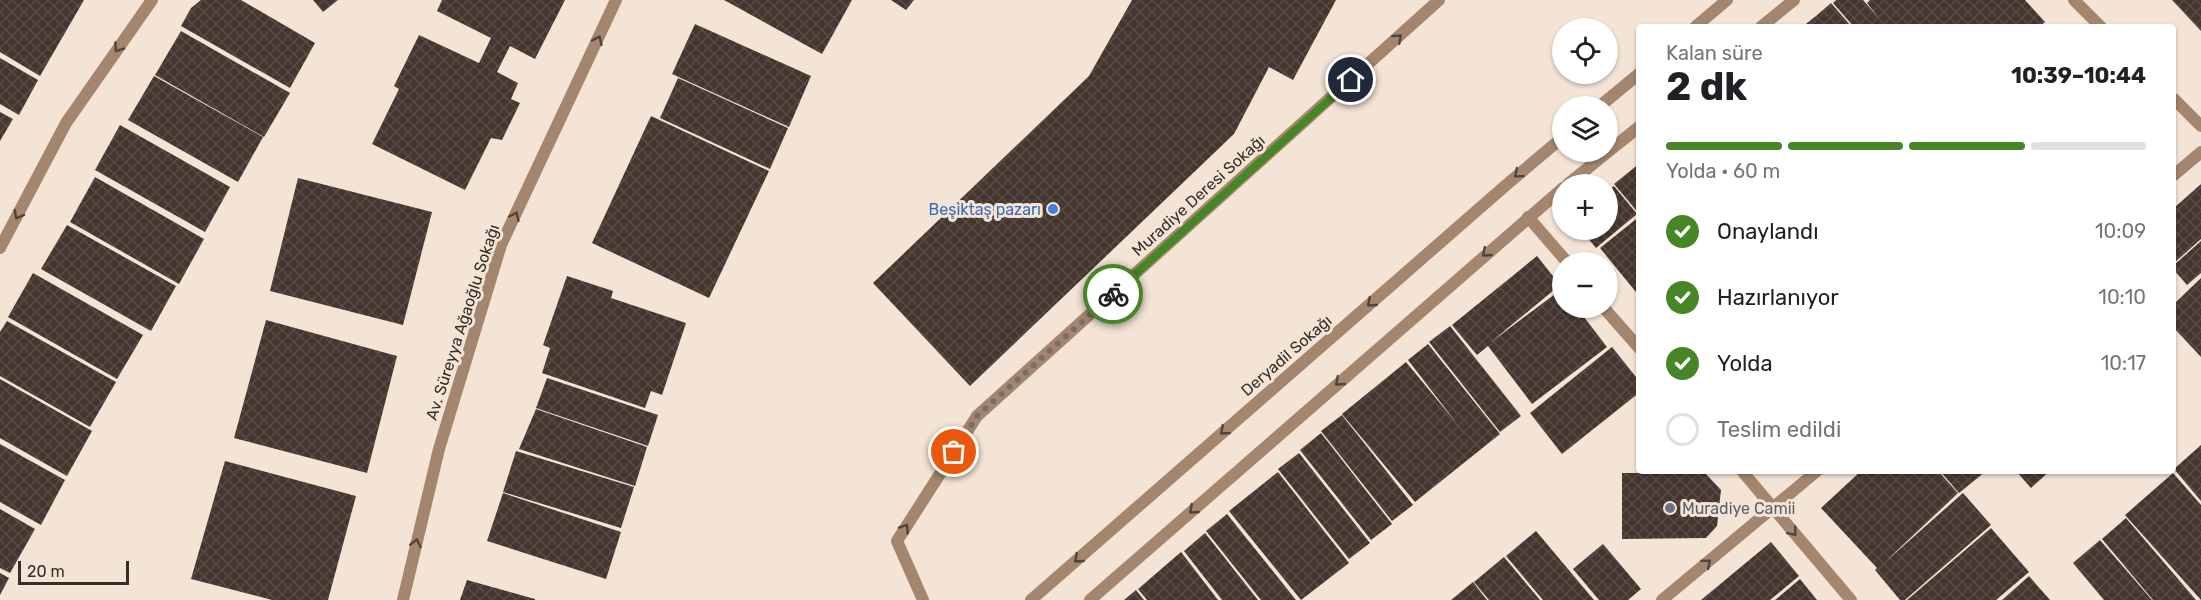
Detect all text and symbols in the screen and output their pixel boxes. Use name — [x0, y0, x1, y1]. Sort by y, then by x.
map controls — [1552, 18, 1618, 318]
button: locate — [1552, 18, 1618, 84]
one-way arrow — [1391, 34, 1401, 45]
one-way arrow — [590, 35, 602, 46]
one-way arrow — [114, 41, 125, 52]
text: Kalan süre — [1666, 41, 1763, 65]
pin — [1325, 54, 1376, 105]
text: 10:39–10:44 — [2011, 62, 2146, 89]
icon: home — [1334, 63, 1367, 96]
text: 2 dk — [1666, 64, 1747, 110]
button: layers — [1552, 96, 1618, 162]
street label: Muradiye Deresi Sokağı — [1128, 131, 1269, 260]
text: Yolda · 60 m — [1666, 159, 1780, 183]
one-way arrow — [1514, 167, 1525, 178]
button: + — [1552, 174, 1618, 240]
place label: Beşiktaş pazarı — [929, 200, 1041, 219]
marker: Beşiktaş pazarı — [1046, 202, 1060, 216]
one-way arrow — [14, 208, 25, 219]
one-way arrow — [507, 212, 519, 223]
icon: check — [1666, 215, 1699, 248]
text: Onaylandı — [1717, 218, 1819, 245]
text: 10:09 — [2095, 219, 2146, 243]
street label: Av. Süreyya Ağaoğlu Sokağı — [422, 222, 503, 422]
one-way arrow — [1482, 246, 1493, 257]
button: − — [1552, 252, 1618, 318]
courier — [1083, 264, 1143, 324]
icon: bike — [1097, 278, 1130, 311]
icon: check — [1666, 281, 1699, 314]
text: Hazırlanıyor — [1717, 284, 1839, 311]
text: 10:10 — [2098, 285, 2146, 309]
one-way arrow — [1367, 295, 1378, 306]
street label: Deryadil Sokağı — [1237, 311, 1336, 400]
icon: check — [1666, 347, 1699, 380]
text: Yolda — [1717, 350, 1773, 377]
text: 10:17 — [2101, 351, 2146, 375]
one-way arrow — [1336, 375, 1346, 386]
text: Teslim edildi — [1717, 416, 1841, 443]
one-way arrow — [1220, 424, 1231, 435]
pin — [928, 426, 979, 477]
icon: bag — [937, 435, 970, 468]
place label: Muradiye Camii — [1682, 499, 1795, 518]
marker: Muradiye Camii — [1663, 501, 1677, 515]
one-way arrow — [1189, 503, 1200, 514]
one-way arrow — [898, 524, 910, 534]
one-way arrow — [1786, 525, 1797, 536]
one-way arrow — [409, 538, 422, 548]
one-way arrow — [1074, 552, 1085, 563]
scale bar — [18, 558, 129, 586]
one-way arrow — [1700, 559, 1711, 570]
text: 20 m — [27, 562, 65, 581]

